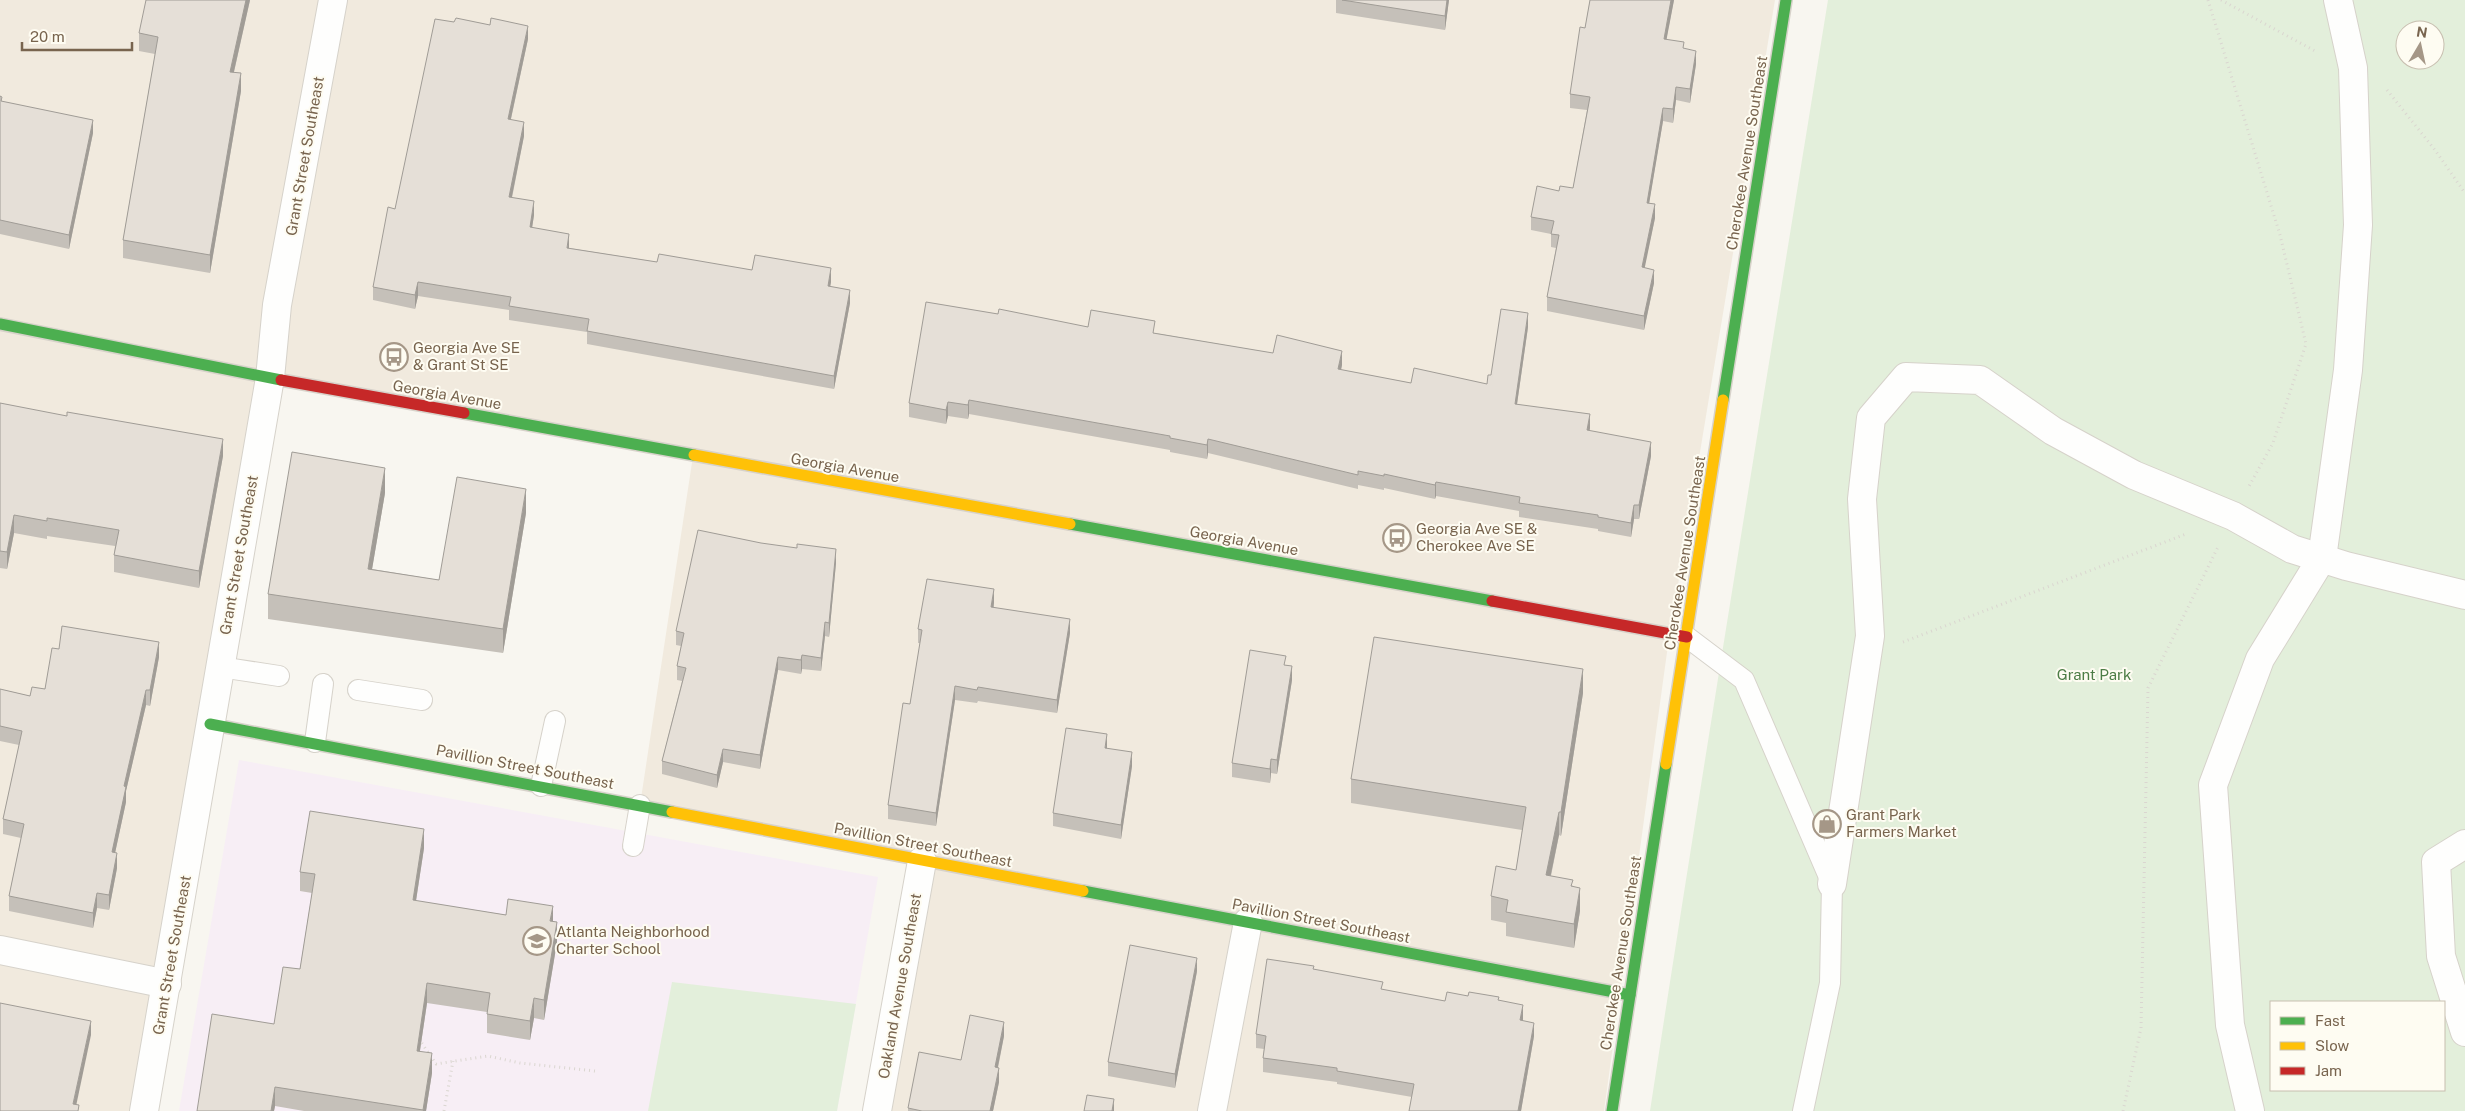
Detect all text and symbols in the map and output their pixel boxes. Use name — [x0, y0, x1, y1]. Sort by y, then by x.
scale bar — [22, 20, 132, 52]
north arrow — [2395, 20, 2445, 70]
text: N — [2415, 23, 2429, 41]
text: 20 m — [30, 28, 65, 45]
street label: Cherokee Avenue Southeast — [1723, 54, 1770, 252]
street label: Grant Street Southeast — [282, 75, 327, 237]
place label: Georgia Ave SE & Grant St SE — [413, 339, 520, 373]
bus stop icon: Georgia Ave SE & Grant St SE — [379, 342, 409, 372]
street label: Georgia Avenue — [391, 377, 503, 412]
street label: Georgia Avenue — [789, 450, 901, 485]
street label: Cherokee Avenue Southeast — [1661, 454, 1708, 652]
street label: Grant Street Southeast — [216, 474, 261, 636]
place label: Georgia Ave SE & Cherokee Ave SE — [1416, 520, 1537, 554]
street label: Georgia Avenue — [1188, 523, 1300, 558]
bus stop icon: Georgia Ave SE & Cherokee Ave SE — [1382, 523, 1412, 553]
park label: Grant Park — [2057, 666, 2131, 683]
street label: Pavillion Street Southeast — [435, 741, 616, 792]
place label: Grant Park Farmers Market — [1846, 806, 1957, 840]
shop icon: Grant Park Farmers Market — [1812, 809, 1842, 839]
street label: Pavillion Street Southeast — [833, 819, 1014, 870]
street label: Cherokee Avenue Southeast — [1597, 854, 1644, 1052]
street label: Grant Street Southeast — [149, 874, 194, 1036]
street label: Oakland Avenue Southeast — [875, 892, 924, 1080]
street label: Pavillion Street Southeast — [1231, 895, 1412, 946]
place label: Atlanta Neighborhood Charter School — [556, 923, 710, 957]
school or university icon: Atlanta Neighborhood Charter School — [522, 926, 552, 956]
legend — [2270, 1001, 2445, 1091]
text: Fast — [2315, 1012, 2345, 1029]
text: Slow — [2315, 1037, 2350, 1054]
text: Jam — [2315, 1062, 2342, 1079]

